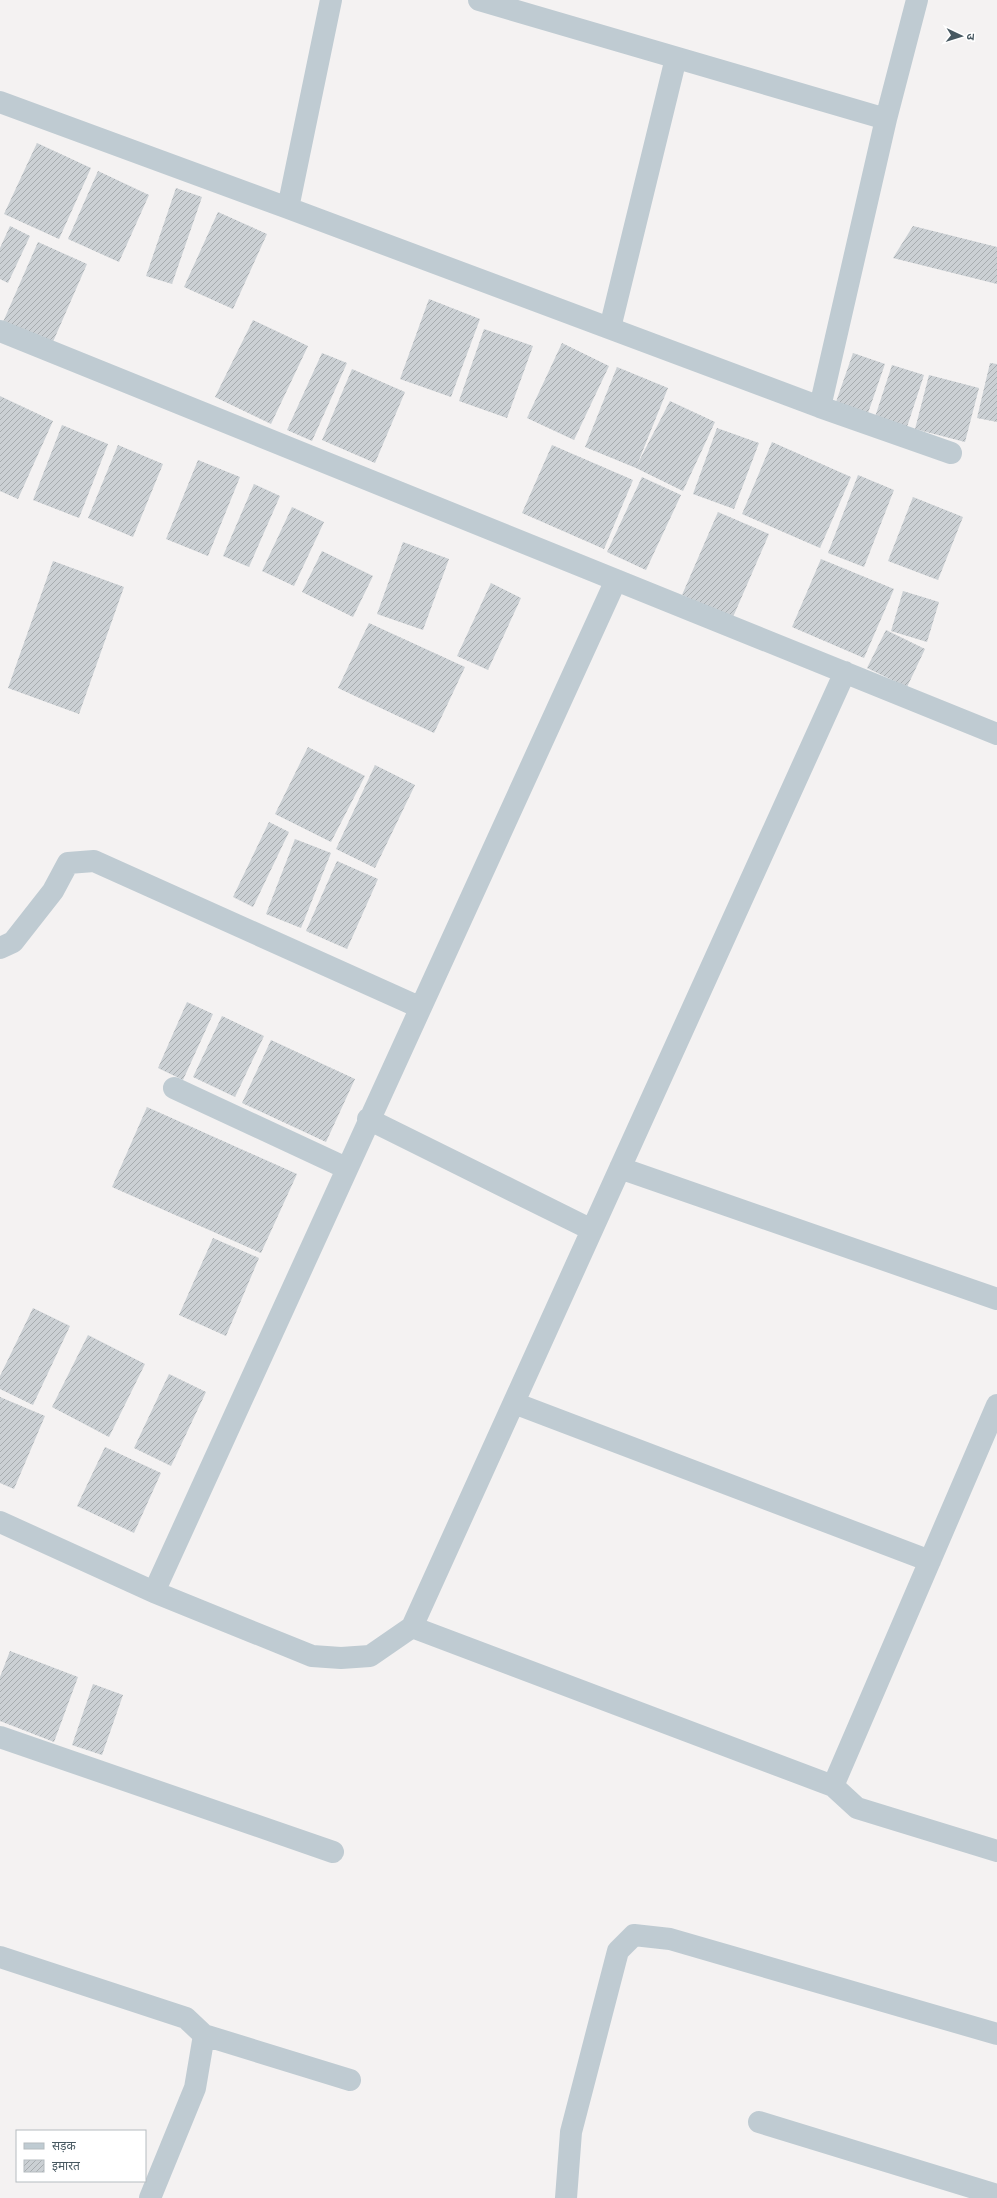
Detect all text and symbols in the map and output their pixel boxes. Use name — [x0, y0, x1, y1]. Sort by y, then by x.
north arrow — [941, 16, 981, 56]
text: उ — [964, 33, 977, 41]
legend — [16, 2130, 146, 2182]
text: सड़क — [52, 2139, 77, 2153]
text: इमारत — [52, 2159, 81, 2173]

